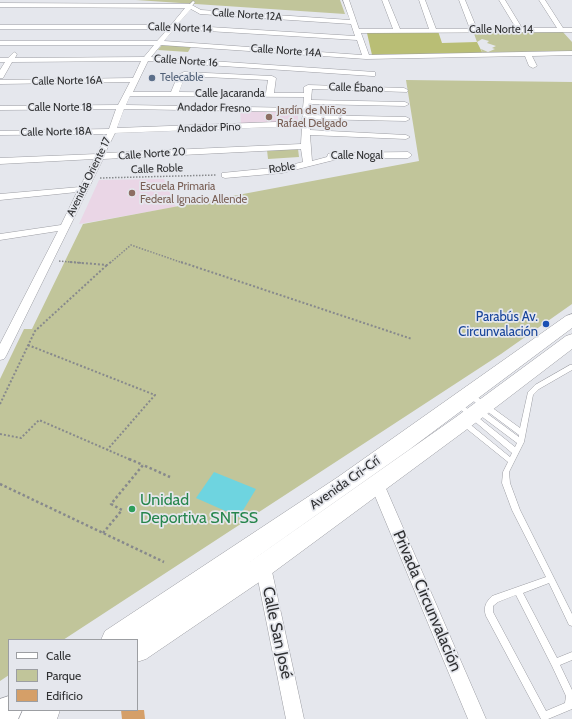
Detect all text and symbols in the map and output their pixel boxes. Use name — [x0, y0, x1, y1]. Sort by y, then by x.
street label: Calle Norte 12A — [211, 6, 283, 24]
street label: Calle Norte 14 — [148, 20, 212, 36]
street label: Calle Norte 14 — [469, 23, 533, 37]
street label: Calle Norte 14A — [250, 42, 322, 60]
street label: Calle Norte 16 — [154, 52, 218, 70]
place label: Telecable — [160, 71, 203, 85]
marker: Telecable — [147, 73, 157, 83]
street label: Calle Norte 16A — [31, 74, 103, 88]
street label: Calle Ébano — [328, 80, 384, 96]
street label: Calle Jacaranda — [195, 87, 265, 101]
street label: Calle Norte 18 — [28, 101, 92, 115]
street label: Andador Fresno — [177, 101, 251, 115]
place label: Jardín de Niños Rafael Delgado — [277, 104, 347, 130]
marker: Jardín de Niños Rafael Delgado — [264, 112, 274, 122]
street label: Andador Pino — [177, 120, 241, 136]
street label: Calle Norte 18A — [20, 125, 92, 139]
street label: Avenida Oriente 17 — [64, 135, 114, 219]
street label: Calle Norte 20 — [118, 145, 186, 163]
street label: Calle Nogal — [331, 149, 383, 163]
street label: Roble — [268, 160, 296, 176]
street label: Calle Roble — [131, 161, 183, 177]
place label: Escuela Primaria Federal Ignacio Allende — [140, 180, 247, 206]
marker: Escuela Primaria Federal Ignacio Allende — [127, 188, 137, 198]
place label: Parabús Av. Circunvalación — [458, 309, 538, 340]
marker: Parabús Av. Circunvalación — [541, 319, 551, 329]
street label: Avenida Cri-Crí — [307, 453, 383, 513]
place label: Unidad Deportiva SNTSS — [140, 490, 258, 528]
marker: Unidad Deportiva SNTSS — [127, 504, 137, 514]
street label: Privada Circunvalación — [389, 528, 465, 674]
street label: Calle San José — [258, 585, 296, 681]
legend — [8, 639, 138, 711]
text: Calle — [46, 648, 71, 663]
text: Parque — [46, 668, 81, 683]
text: Edificio — [46, 688, 83, 703]

